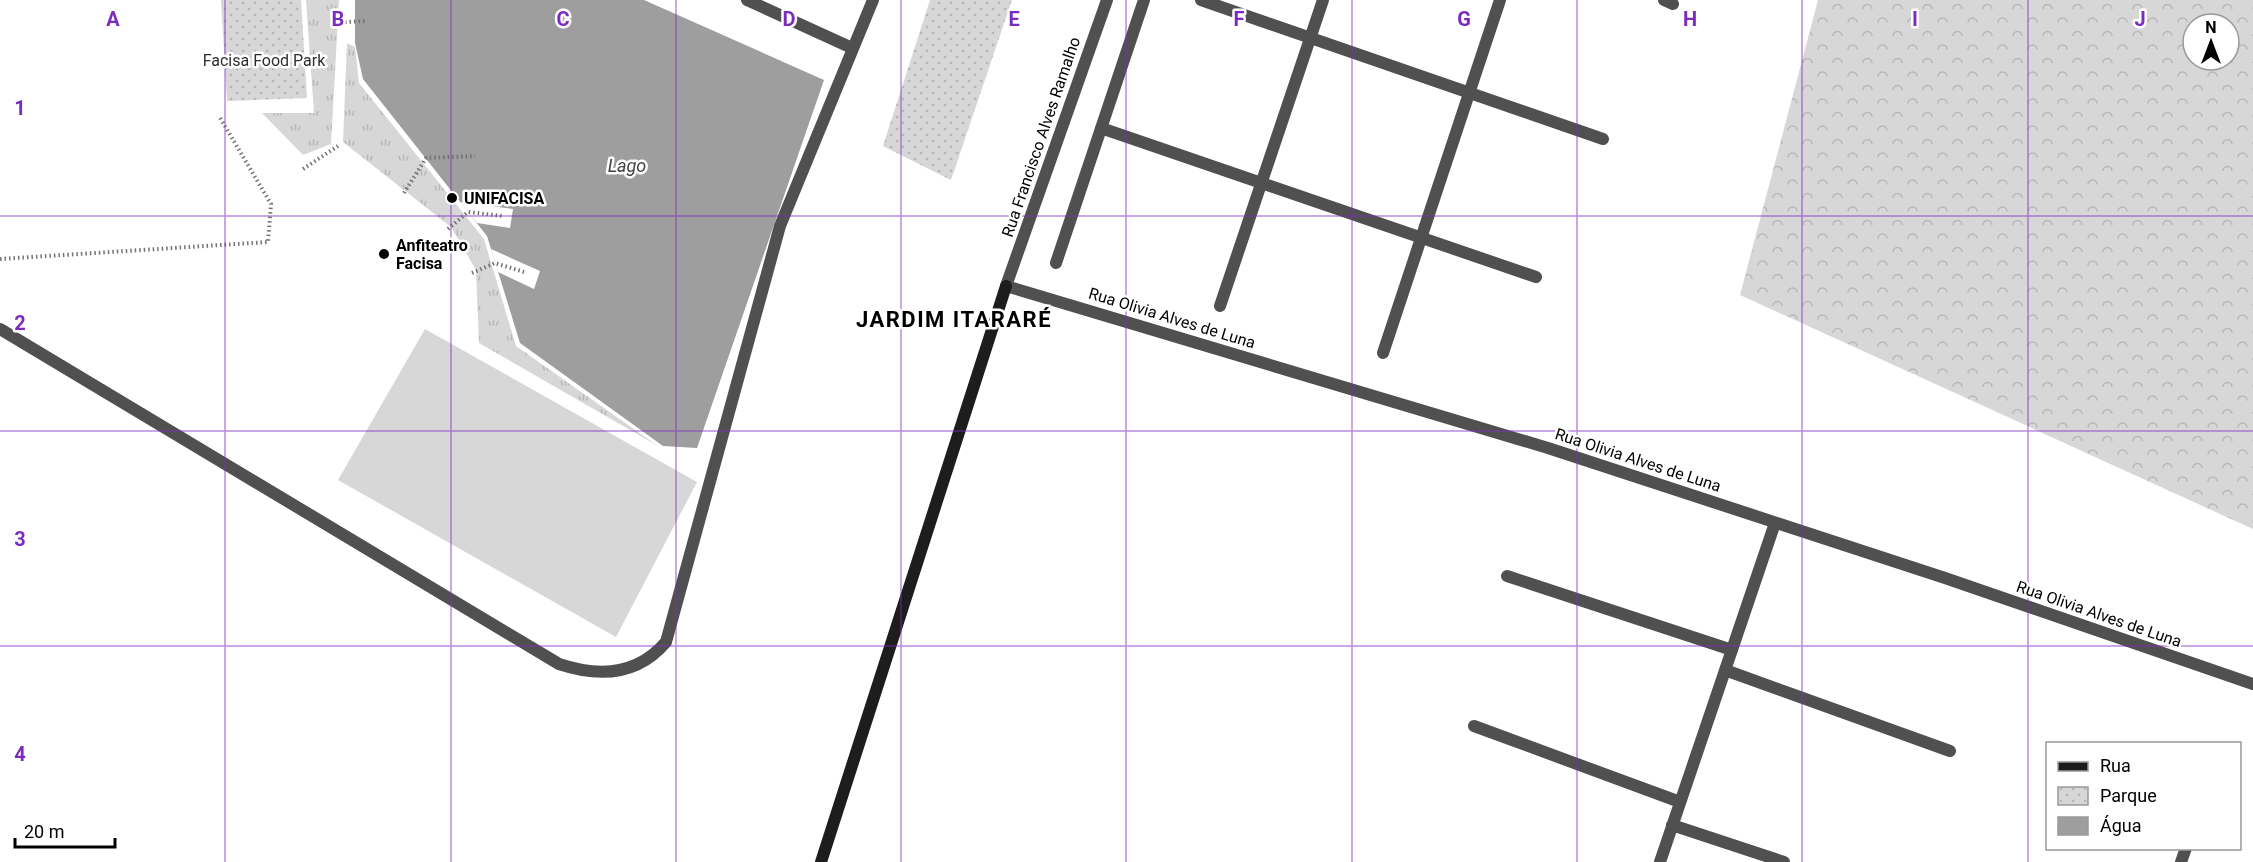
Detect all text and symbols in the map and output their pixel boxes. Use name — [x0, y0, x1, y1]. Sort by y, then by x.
text: A — [106, 7, 120, 31]
text: B — [332, 7, 344, 31]
text: C — [556, 7, 570, 31]
text: D — [783, 7, 796, 31]
text: E — [1008, 7, 1020, 31]
text: F — [1234, 7, 1245, 31]
text: G — [1457, 7, 1471, 31]
text: H — [1683, 7, 1697, 31]
text: I — [1912, 7, 1918, 31]
text: J — [2134, 7, 2146, 31]
north arrow — [2181, 12, 2241, 72]
text: N — [2205, 18, 2217, 37]
street label: Rua Francisco Alves Ramalho — [998, 34, 1084, 240]
park label: Facisa Food Park — [203, 51, 326, 70]
text: 1 — [14, 96, 26, 120]
water label: Lago — [608, 155, 646, 176]
place label: UNIFACISA — [464, 189, 544, 208]
marker: UNIFACISA — [445, 191, 459, 205]
place label: Anfiteatro Facisa — [396, 236, 468, 273]
marker: Anfiteatro Facisa — [377, 247, 391, 261]
street label: Rua Olivia Alves de Luna — [1086, 284, 1258, 352]
district label: JARDIM ITARARÉ — [856, 307, 1052, 332]
text: 2 — [14, 311, 26, 335]
street label: Rua Olivia Alves de Luna — [1553, 424, 1723, 496]
text: 3 — [14, 527, 26, 551]
street label: Rua Olivia Alves de Luna — [2014, 577, 2184, 651]
text: 4 — [14, 742, 26, 766]
legend — [2046, 742, 2241, 850]
text: Rua — [2100, 755, 2131, 776]
text: Parque — [2100, 785, 2157, 806]
scale bar — [15, 811, 116, 849]
text: Água — [2100, 815, 2142, 836]
text: 20 m — [24, 821, 64, 842]

